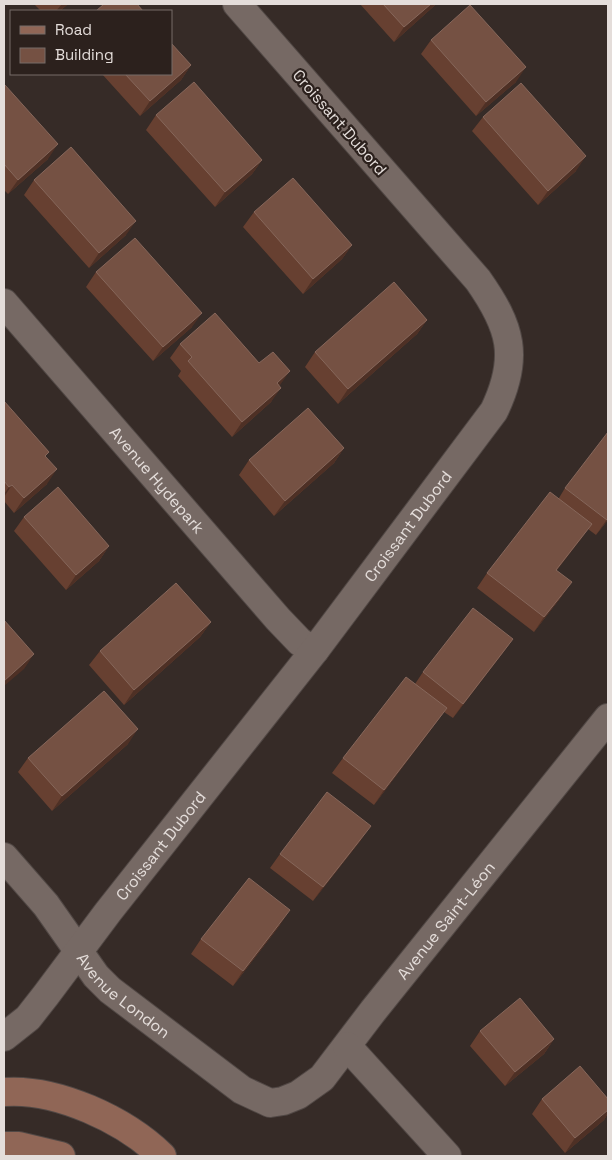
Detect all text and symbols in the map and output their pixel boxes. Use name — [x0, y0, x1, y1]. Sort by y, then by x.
legend — [10, 10, 172, 75]
text: Road — [55, 20, 92, 39]
text: Building — [55, 45, 114, 64]
street label: Croissant Dubord — [288, 65, 391, 180]
street label: Avenue Hydepark — [105, 422, 209, 538]
street label: Croissant Dubord — [360, 467, 457, 586]
street label: Croissant Dubord — [111, 787, 210, 905]
street label: Avenue Saint-Léon — [392, 857, 500, 984]
street label: Avenue London — [72, 949, 174, 1043]

